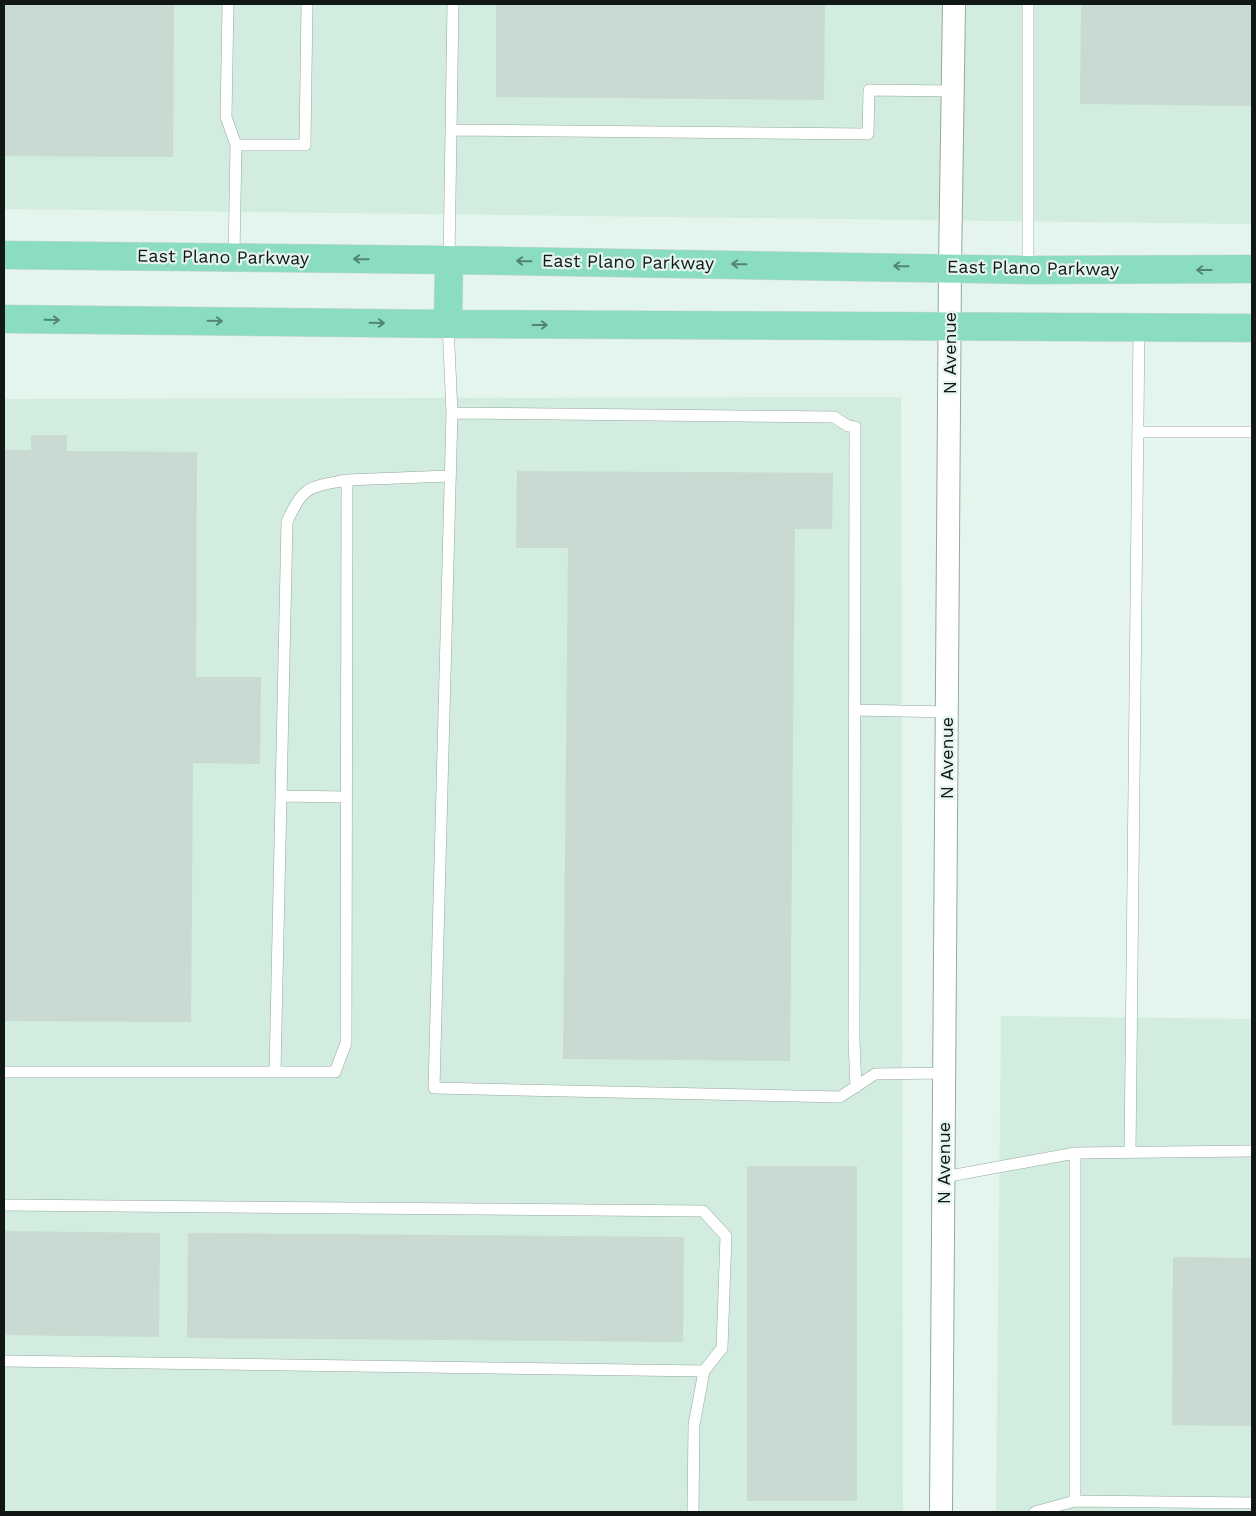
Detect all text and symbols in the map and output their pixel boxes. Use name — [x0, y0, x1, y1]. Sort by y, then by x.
street label: East Plano Parkway — [137, 244, 310, 269]
street label: East Plano Parkway — [542, 249, 715, 274]
one-way arrow — [353, 254, 370, 264]
street label: East Plano Parkway — [947, 255, 1120, 280]
one-way arrow — [516, 256, 532, 266]
one-way arrow — [731, 259, 747, 269]
one-way arrow — [893, 262, 909, 271]
one-way arrow — [1196, 265, 1212, 275]
street label: N Avenue — [939, 312, 960, 394]
one-way arrow — [44, 315, 60, 325]
one-way arrow — [207, 317, 223, 326]
one-way arrow — [369, 318, 385, 328]
one-way arrow — [532, 320, 548, 330]
street label: N Avenue — [936, 717, 957, 799]
street label: N Avenue — [933, 1122, 954, 1204]

